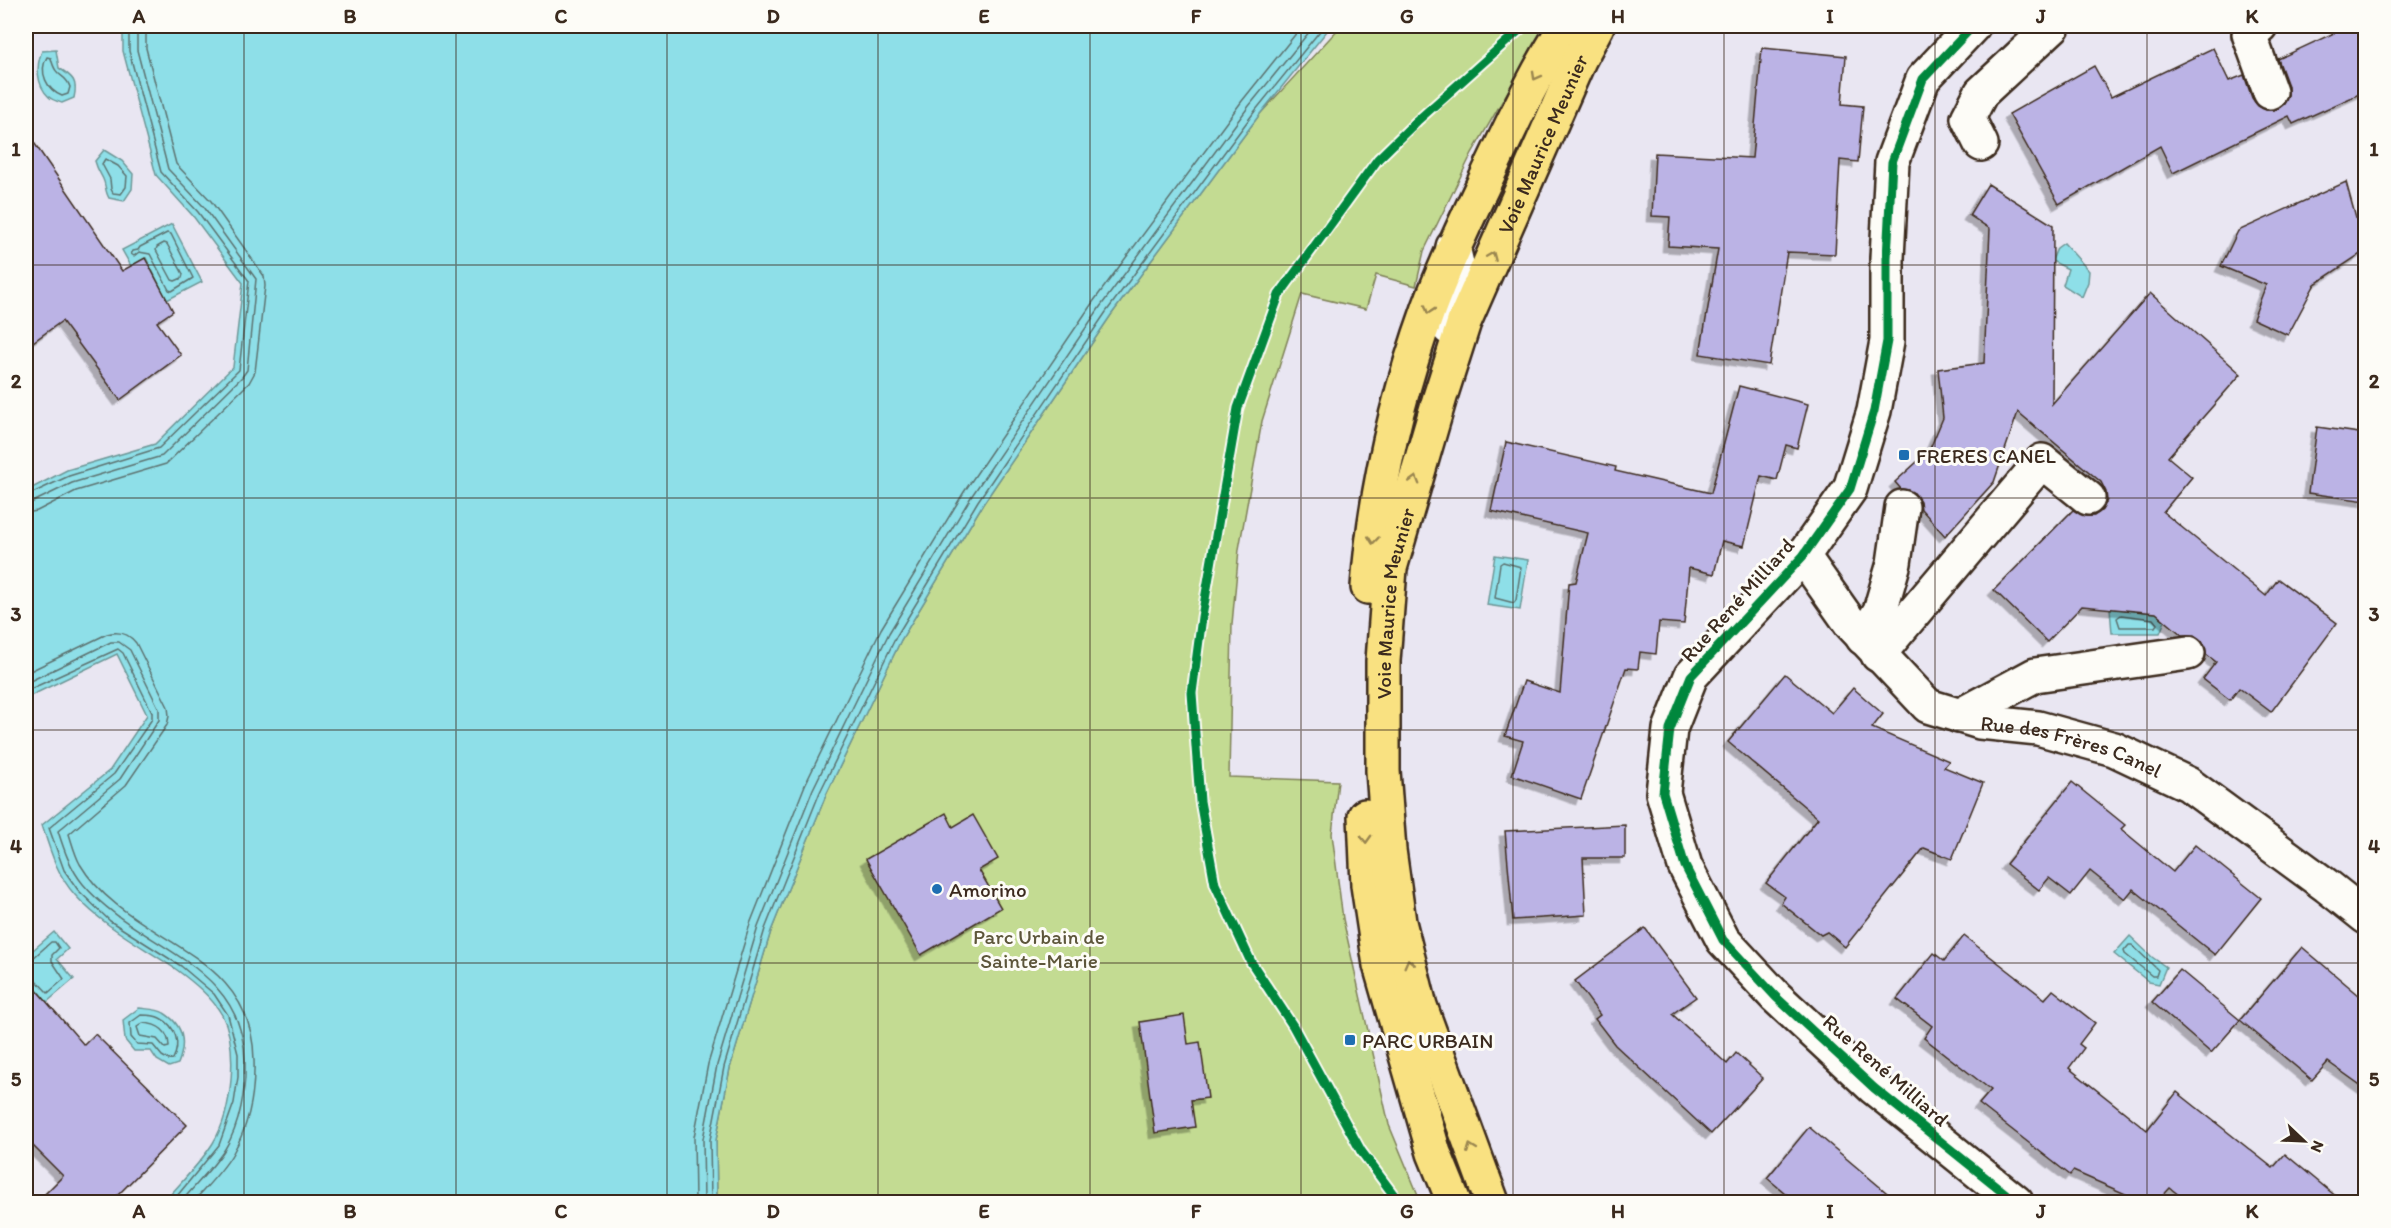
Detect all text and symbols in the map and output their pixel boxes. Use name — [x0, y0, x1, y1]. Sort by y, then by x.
text: A — [132, 4, 146, 28]
text: B — [344, 4, 357, 28]
text: C — [555, 4, 568, 28]
text: D — [766, 4, 780, 28]
text: E — [978, 4, 990, 28]
text: F — [1191, 4, 1202, 28]
text: G — [1400, 4, 1414, 28]
text: H — [1611, 4, 1625, 28]
text: I — [1826, 4, 1834, 28]
text: J — [2035, 4, 2046, 28]
text: K — [2246, 4, 2260, 28]
street label: Voie Maurice Meunier — [1492, 49, 1593, 238]
one-way arrow — [1532, 69, 1543, 80]
text: 1 — [11, 137, 21, 161]
text: 1 — [2369, 137, 2379, 161]
one-way arrow — [1485, 251, 1497, 262]
one-way arrow — [1423, 304, 1436, 315]
text: 2 — [11, 369, 22, 393]
text: 2 — [2369, 369, 2380, 393]
place label: FRERES CANEL — [1916, 443, 2056, 468]
marker: FRERES CANEL — [1897, 448, 1911, 462]
one-way arrow — [1408, 475, 1421, 485]
street label: Voie Maurice Meunier — [1371, 504, 1420, 699]
street label: Rue René Milliard — [1675, 533, 1799, 667]
one-way arrow — [1368, 535, 1380, 544]
text: 3 — [11, 602, 22, 626]
text: 3 — [2369, 602, 2380, 626]
street label: Rue des Frères Canel — [1979, 710, 2166, 783]
text: 4 — [10, 834, 22, 858]
text: 4 — [2368, 834, 2380, 858]
one-way arrow — [1360, 835, 1373, 844]
place label: Amorino — [949, 877, 1027, 902]
marker: Amorino — [930, 882, 944, 896]
park label: Parc Urbain de Sainte-Marie — [973, 924, 1105, 973]
one-way arrow — [1403, 958, 1416, 968]
street label: Rue René Milliard — [1818, 1009, 1954, 1131]
place label: PARC URBAIN — [1362, 1028, 1493, 1053]
marker: PARC URBAIN — [1343, 1033, 1357, 1047]
text: 5 — [11, 1067, 22, 1091]
text: 5 — [2369, 1067, 2380, 1091]
north arrow — [2274, 1111, 2334, 1171]
text: N — [2306, 1138, 2328, 1155]
one-way arrow — [1466, 1143, 1479, 1153]
text: A — [132, 1199, 146, 1223]
text: B — [344, 1199, 357, 1223]
text: C — [555, 1199, 568, 1223]
text: D — [766, 1199, 780, 1223]
text: E — [978, 1199, 990, 1223]
text: F — [1191, 1199, 1202, 1223]
text: G — [1400, 1199, 1414, 1223]
text: H — [1611, 1199, 1625, 1223]
text: I — [1826, 1199, 1834, 1223]
text: J — [2035, 1199, 2046, 1223]
text: K — [2246, 1199, 2260, 1223]

